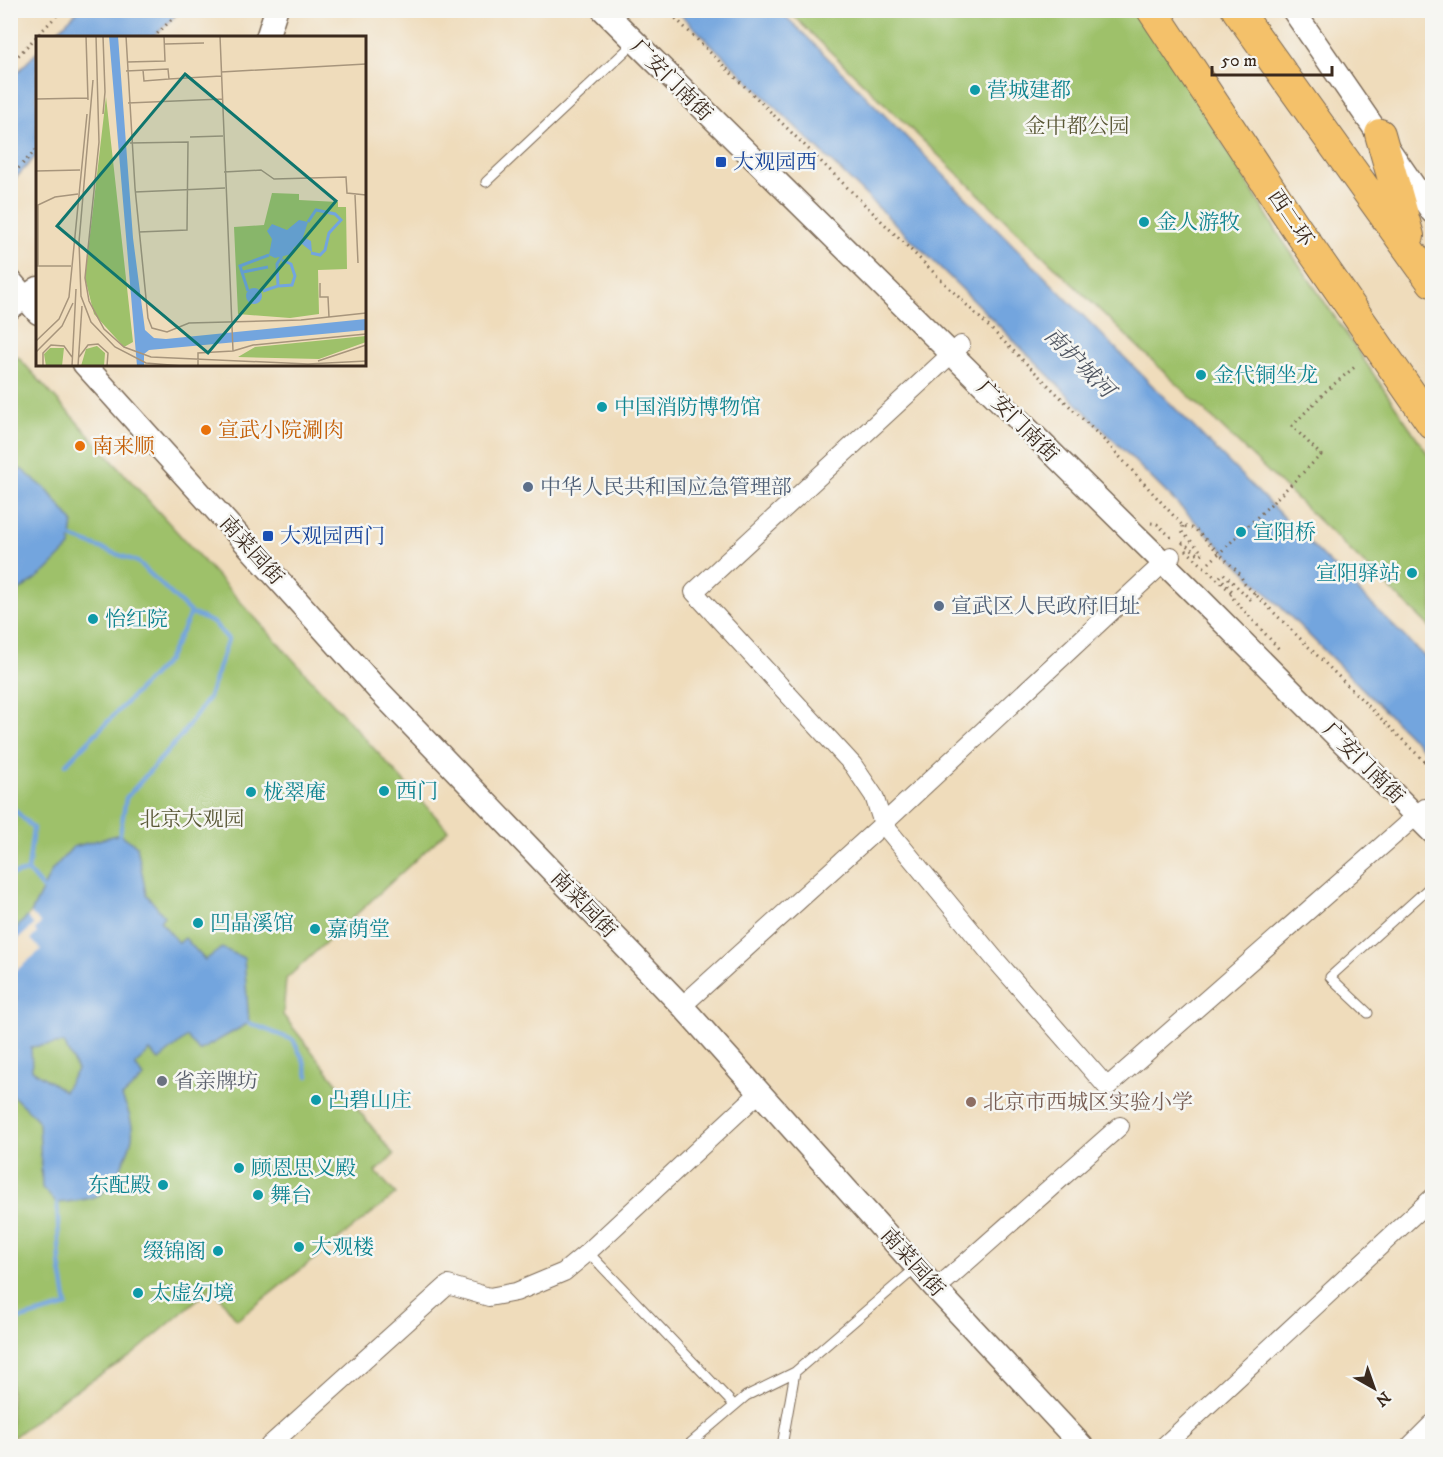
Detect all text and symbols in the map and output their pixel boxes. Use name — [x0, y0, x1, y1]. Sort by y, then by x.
street label: 广安门南街 — [625, 34, 718, 127]
inset map — [36, 36, 366, 366]
scale bar — [1212, 39, 1332, 77]
text: 50 m — [1221, 50, 1257, 72]
place label: 营城建都 — [987, 78, 1071, 104]
marker: 营城建都 — [968, 83, 982, 97]
park label: 金中都公园 — [1025, 114, 1130, 140]
place label: 大观园西 — [733, 150, 817, 176]
marker: 大观园西 — [714, 155, 728, 169]
street label: 西二环 — [1262, 185, 1319, 252]
place label: 金人游牧 — [1156, 210, 1240, 236]
marker: 金人游牧 — [1137, 215, 1151, 229]
water label: 南护城河 — [1038, 322, 1122, 407]
place label: 金代铜坐龙 — [1213, 363, 1318, 389]
marker: 金代铜坐龙 — [1194, 368, 1208, 382]
street label: 广安门南街 — [971, 375, 1064, 468]
place label: 中国消防博物馆 — [614, 395, 761, 421]
marker: 中国消防博物馆 — [595, 400, 609, 414]
place label: 宣武小院涮肉 — [218, 418, 344, 444]
marker: 宣武小院涮肉 — [199, 423, 213, 437]
place label: 南来顺 — [92, 434, 155, 460]
marker: 南来顺 — [73, 439, 87, 453]
place label: 中华人民共和国应急管理部 — [540, 475, 792, 501]
marker: 中华人民共和国应急管理部 — [521, 480, 535, 494]
street label: 南菜园街 — [213, 511, 289, 591]
place label: 宣阳桥 — [1253, 520, 1316, 546]
place label: 大观园西门 — [280, 524, 385, 550]
marker: 宣阳桥 — [1234, 525, 1248, 539]
marker: 大观园西门 — [261, 529, 275, 543]
place label: 宣阳驿站 — [1316, 561, 1400, 587]
marker: 宣阳驿站 — [1405, 566, 1419, 580]
place label: 宣武区人民政府旧址 — [951, 594, 1140, 620]
marker: 宣武区人民政府旧址 — [932, 599, 946, 613]
place label: 怡红院 — [105, 607, 168, 633]
marker: 怡红院 — [86, 612, 100, 626]
street label: 广安门南街 — [1317, 717, 1410, 810]
place label: 西门 — [396, 779, 438, 805]
place label: 栊翠庵 — [263, 780, 326, 806]
marker: 西门 — [377, 784, 391, 798]
marker: 栊翠庵 — [244, 785, 258, 799]
park label: 北京大观园 — [140, 807, 245, 833]
street label: 南菜园街 — [545, 865, 622, 944]
place label: 凹晶溪馆 — [210, 911, 294, 937]
marker: 凹晶溪馆 — [191, 916, 205, 930]
place label: 嘉荫堂 — [327, 917, 390, 943]
marker: 嘉荫堂 — [308, 922, 322, 936]
place label: 省亲牌坊 — [174, 1069, 258, 1095]
marker: 省亲牌坊 — [155, 1074, 169, 1088]
place label: 凸碧山庄 — [328, 1088, 412, 1114]
place label: 北京市西城区实验小学 — [983, 1090, 1193, 1116]
marker: 凸碧山庄 — [309, 1093, 323, 1107]
marker: 北京市西城区实验小学 — [964, 1095, 978, 1109]
place label: 顾恩思义殿 — [251, 1156, 356, 1182]
marker: 顾恩思义殿 — [232, 1161, 246, 1175]
place label: 东配殿 — [88, 1173, 151, 1199]
marker: 东配殿 — [156, 1178, 170, 1192]
place label: 舞台 — [270, 1183, 312, 1209]
marker: 舞台 — [251, 1188, 265, 1202]
street label: 南菜园街 — [874, 1223, 950, 1303]
place label: 大观楼 — [311, 1235, 374, 1261]
place label: 缀锦阁 — [143, 1239, 206, 1265]
marker: 大观楼 — [292, 1240, 306, 1254]
marker: 缀锦阁 — [211, 1244, 225, 1258]
place label: 太虚幻境 — [150, 1281, 234, 1307]
marker: 太虚幻境 — [131, 1286, 145, 1300]
north arrow — [1344, 1358, 1404, 1418]
text: N — [1372, 1387, 1394, 1411]

